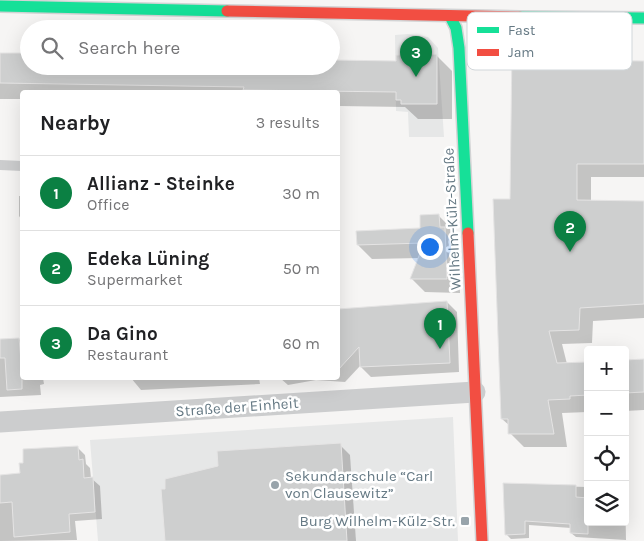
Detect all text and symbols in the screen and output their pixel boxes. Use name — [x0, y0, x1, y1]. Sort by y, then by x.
legend — [467, 12, 632, 70]
search box — [20, 20, 340, 75]
text: Fast — [508, 22, 535, 39]
icon: search — [38, 34, 66, 62]
pin: 3 — [400, 36, 432, 77]
text: Search here — [78, 37, 180, 59]
text: Jam — [508, 44, 534, 61]
text: Nearby — [40, 111, 110, 135]
text: 3 results — [256, 113, 320, 132]
street label: Wilhelm-Külz-Straße — [439, 147, 465, 291]
text: Allianz - Steinke — [87, 173, 235, 195]
text: 1 — [53, 184, 59, 203]
text: 30 m — [282, 184, 320, 203]
text: Office — [87, 195, 130, 214]
pin: 2 — [554, 211, 586, 252]
your location — [417, 234, 443, 260]
text: Edeka Lüning — [87, 248, 209, 270]
text: 2 — [51, 259, 61, 278]
text: 50 m — [283, 259, 320, 278]
text: Supermarket — [87, 270, 183, 289]
pin: 1 — [424, 308, 456, 349]
text: Da Gino — [87, 323, 158, 345]
text: 3 — [51, 334, 61, 353]
text: 60 m — [283, 334, 320, 353]
text: Restaurant — [87, 345, 168, 364]
map controls — [584, 346, 629, 526]
button: + — [584, 346, 629, 391]
button: − — [584, 391, 629, 436]
street label: Straße der Einheit — [175, 394, 299, 420]
button: locate — [584, 436, 629, 481]
place label: Sekundarschule “Carl von Clausewitz” — [285, 467, 433, 502]
marker: Sekundarschule “Carl von Clausewitz” — [269, 479, 281, 491]
button: layers — [584, 481, 629, 526]
place label: Burg Wilhelm-Külz-Str. — [300, 512, 455, 530]
marker: Burg Wilhelm-Külz-Str. — [459, 515, 471, 527]

